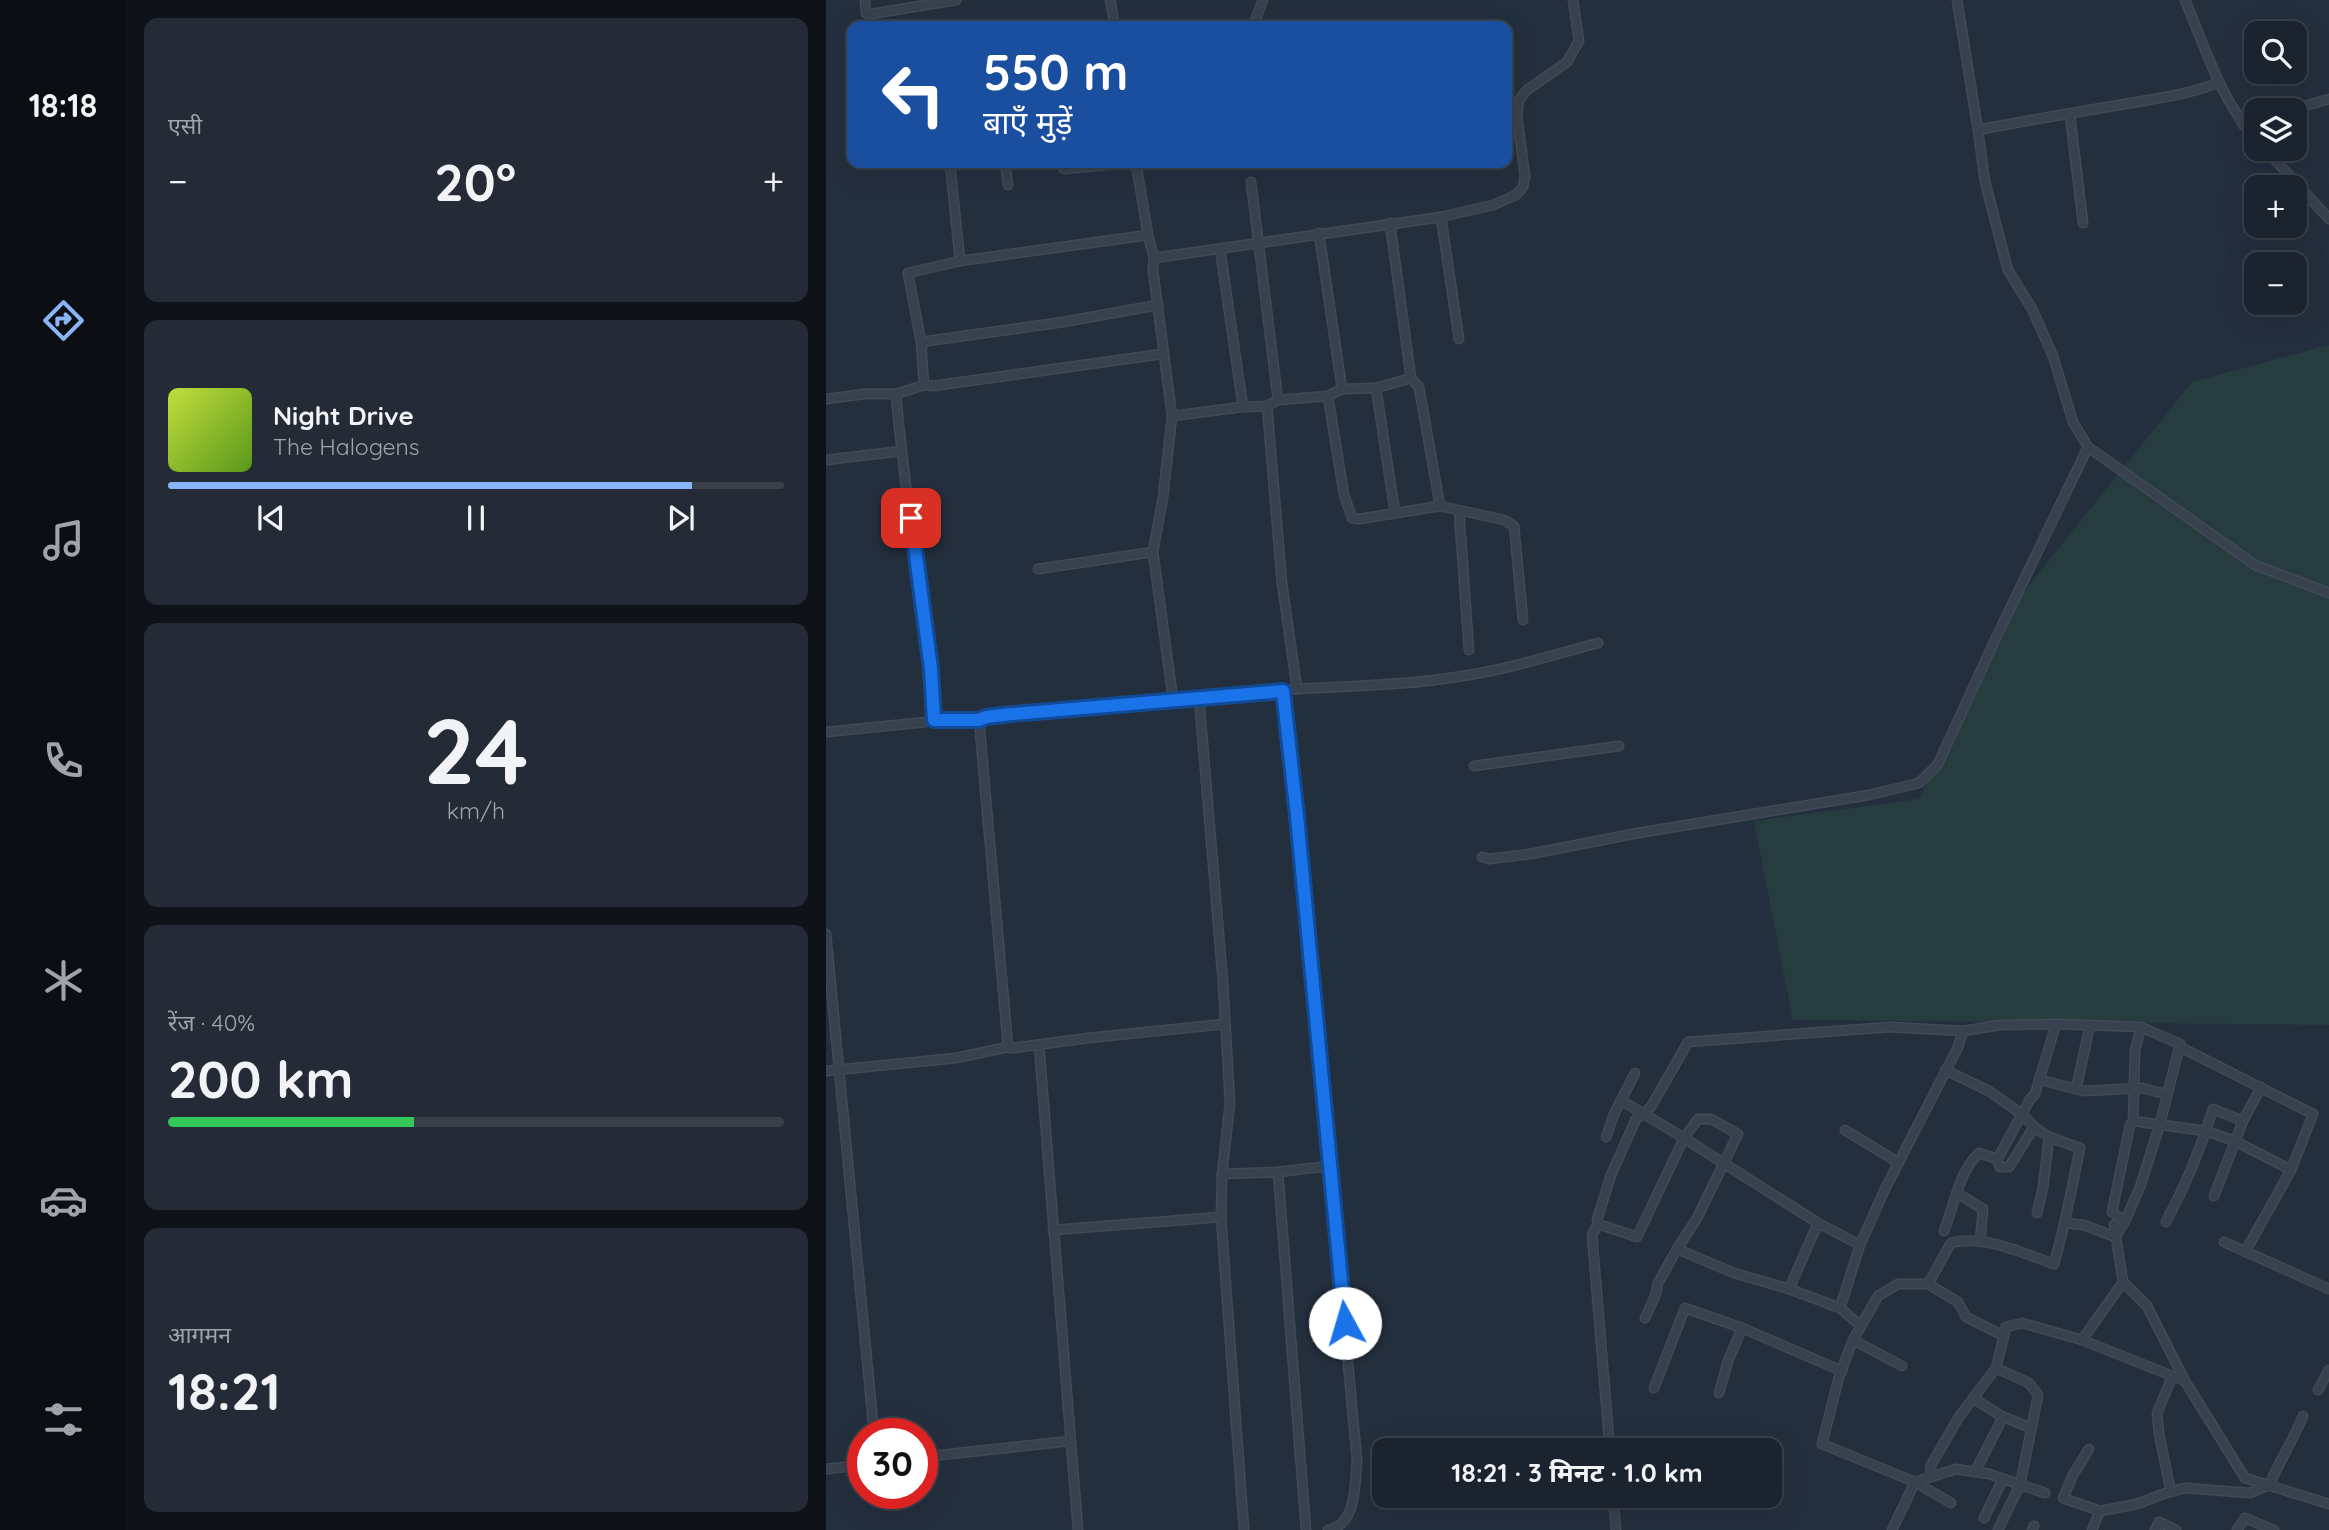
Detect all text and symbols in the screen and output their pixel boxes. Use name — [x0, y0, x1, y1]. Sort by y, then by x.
map controls — [2244, 21, 2307, 315]
button: search — [2244, 21, 2307, 84]
text: 550 m — [983, 41, 1128, 102]
icon: left — [868, 49, 959, 140]
text: 18:18 — [29, 85, 97, 125]
button: layers — [2244, 98, 2307, 161]
text: बाएँ मुड़ें — [983, 102, 1072, 142]
text: एसी — [168, 111, 202, 140]
text: 20° — [434, 149, 516, 214]
text: − — [168, 157, 188, 205]
text: + — [763, 157, 784, 205]
button: + — [2244, 175, 2307, 238]
button: − — [2244, 252, 2307, 315]
icon: directions — [39, 296, 88, 345]
text: Night Drive — [273, 399, 414, 432]
text: The Halogens — [273, 432, 420, 461]
pin — [881, 488, 941, 548]
icon: previous — [252, 499, 290, 537]
icon: pause — [457, 499, 495, 537]
icon: next — [662, 499, 700, 537]
icon: arrive — [892, 499, 930, 537]
icon: music — [39, 516, 88, 565]
text: 24 — [423, 693, 529, 807]
icon: phone — [39, 736, 88, 785]
text: km/h — [447, 796, 505, 825]
icon: climate — [39, 956, 88, 1005]
text: रेंज · 40% — [168, 1008, 255, 1037]
text: 200 km — [168, 1046, 354, 1111]
icon: car — [39, 1176, 88, 1225]
position arrow — [1308, 1286, 1382, 1360]
text: आगमन — [168, 1320, 231, 1349]
text: 18:21 — [168, 1358, 281, 1423]
icon: filters — [39, 1395, 88, 1444]
speed limit sign: 30 — [847, 1418, 938, 1509]
text: 18:21 · 3 मिनट · 1.0 km — [1451, 1456, 1703, 1489]

